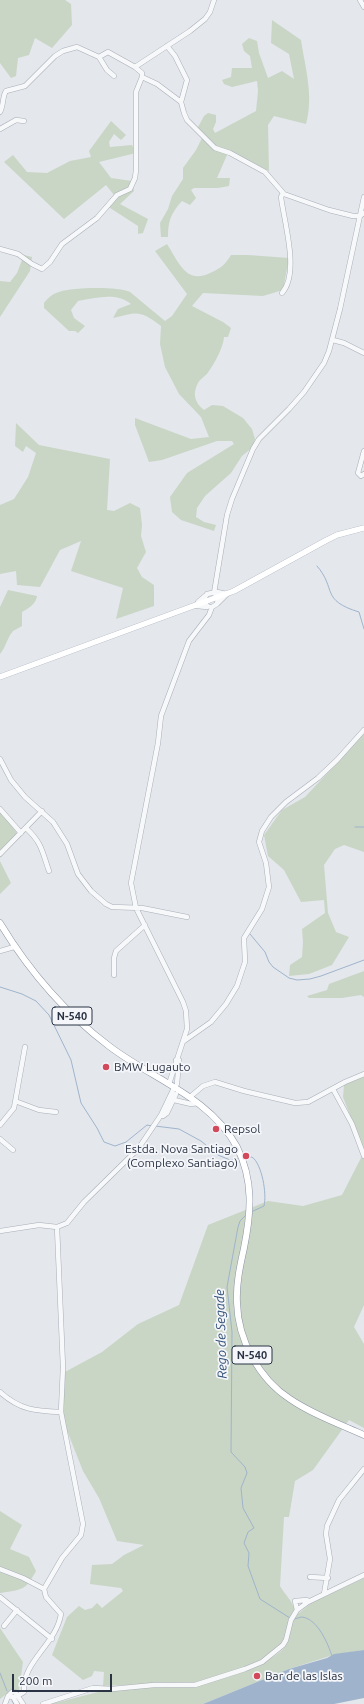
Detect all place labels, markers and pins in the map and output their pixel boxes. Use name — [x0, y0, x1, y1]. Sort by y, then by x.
place label: BMW Lugauto — [114, 1060, 190, 1074]
marker: BMW Lugauto — [101, 1062, 111, 1072]
place label: Repsol — [224, 1122, 260, 1136]
marker: Repsol — [211, 1124, 221, 1134]
place label: Estda. Nova Santiago (Complexo Santiago) — [125, 1142, 238, 1170]
marker: Estda. Nova Santiago (Complexo Santiago) — [241, 1151, 251, 1161]
place label: Bar de las Islas — [265, 1669, 343, 1683]
marker: Bar de las Islas — [252, 1671, 262, 1681]

